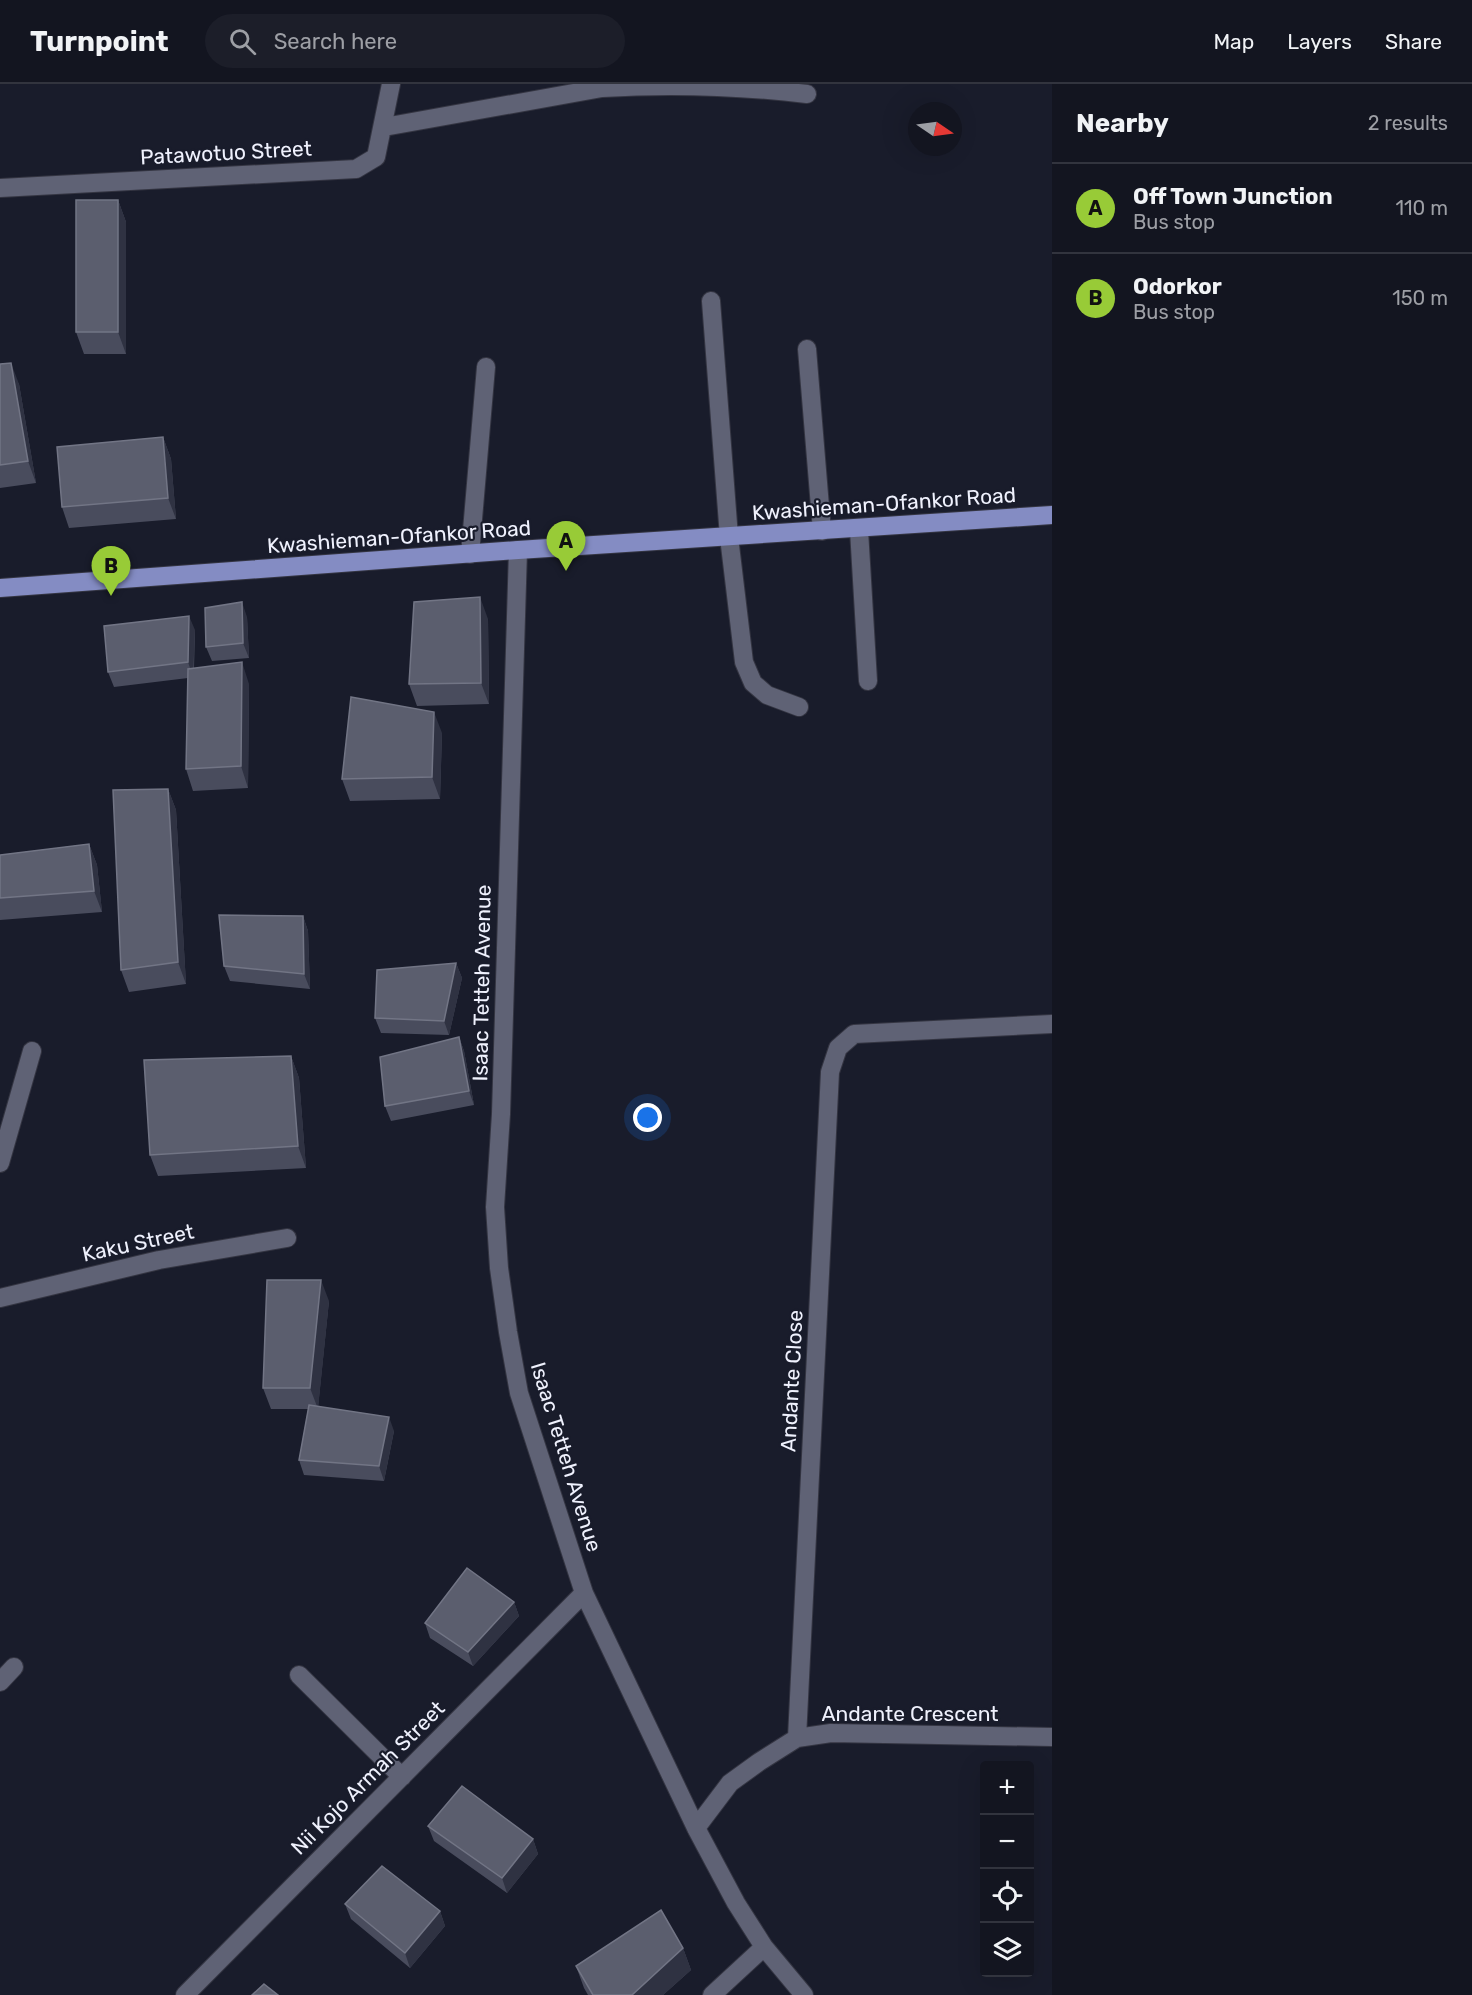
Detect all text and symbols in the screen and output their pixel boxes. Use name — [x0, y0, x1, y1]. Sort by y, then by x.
search box — [205, 14, 625, 68]
text: Turnpoint — [30, 25, 169, 58]
icon: search — [226, 25, 259, 58]
text: Search here — [274, 28, 397, 55]
text: Map — [1213, 29, 1254, 54]
text: Layers — [1287, 29, 1352, 54]
text: Share — [1385, 29, 1442, 54]
north arrow — [908, 102, 962, 156]
text: Nearby — [1076, 108, 1169, 139]
text: 2 results — [1368, 111, 1448, 135]
street label: Patawotuo Street — [140, 136, 312, 169]
text: Off Town Junction — [1133, 183, 1333, 210]
text: A — [1088, 196, 1103, 220]
text: 110 m — [1396, 196, 1448, 220]
text: Bus stop — [1133, 210, 1215, 234]
text: Odorkor — [1133, 273, 1222, 300]
text: B — [1088, 286, 1103, 310]
text: 150 m — [1392, 286, 1448, 310]
text: Bus stop — [1133, 300, 1215, 324]
street label: Kwashieman-Ofankor Road — [751, 482, 1017, 525]
street label: Kwashieman-Ofankor Road — [266, 515, 532, 558]
pin: A — [546, 522, 586, 571]
pin: B — [92, 546, 130, 596]
street label: Isaac Tetteh Avenue — [467, 884, 496, 1082]
your location — [633, 1103, 662, 1132]
street label: Kaku Street — [80, 1218, 196, 1267]
street label: Andante Close — [775, 1309, 808, 1453]
street label: Isaac Tetteh Avenue — [526, 1359, 607, 1555]
street label: Nii Kojo Armah Street — [286, 1696, 450, 1860]
street label: Andante Crescent — [822, 1701, 998, 1726]
map controls — [980, 1761, 1034, 1977]
button: + — [980, 1761, 1034, 1815]
button: − — [980, 1815, 1034, 1869]
button: locate — [980, 1869, 1034, 1923]
button: layers — [980, 1923, 1034, 1977]

